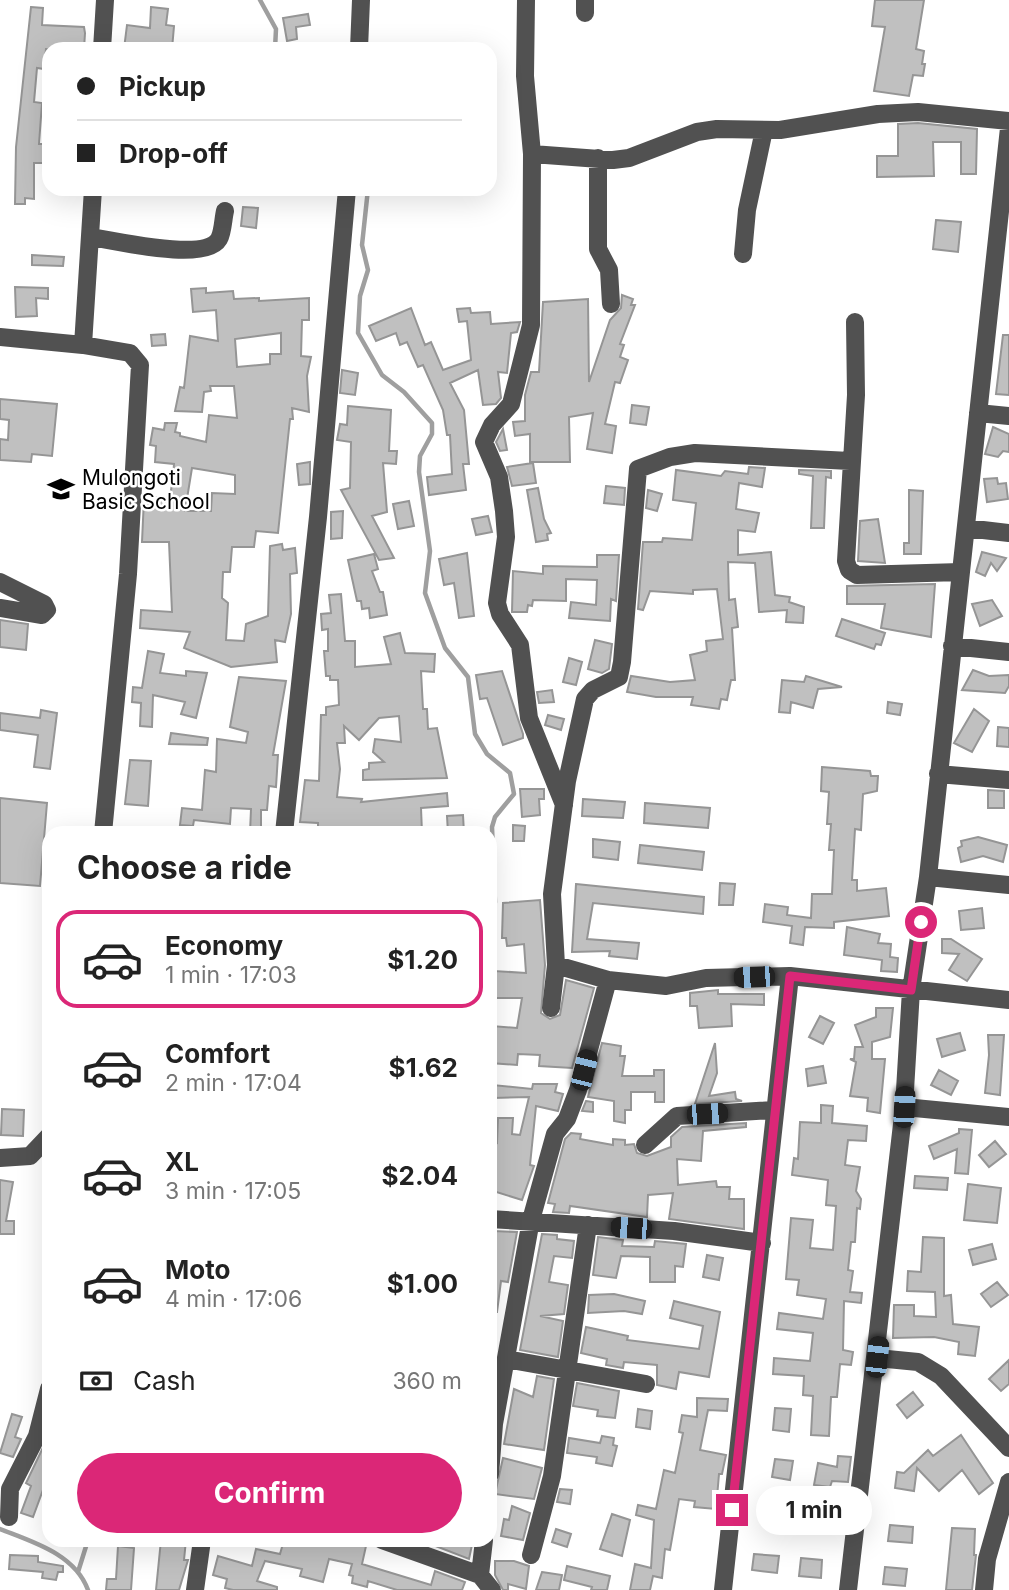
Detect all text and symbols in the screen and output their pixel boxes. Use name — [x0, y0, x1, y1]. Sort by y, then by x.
text: Pickup — [119, 71, 206, 102]
text: Drop-off — [119, 138, 228, 169]
place label: Mulongoti Basic School — [82, 465, 210, 514]
school or university icon: Mulongoti Basic School — [46, 474, 76, 504]
text: Choose a ride — [77, 848, 292, 887]
route start — [905, 906, 937, 938]
icon: car — [81, 928, 144, 991]
text: Economy — [165, 930, 283, 961]
text: $1.20 — [387, 944, 458, 975]
text: 1 min · 17:03 — [165, 961, 297, 989]
car — [733, 966, 776, 988]
icon: car — [81, 1036, 144, 1099]
text: Comfort — [165, 1038, 270, 1069]
car — [569, 1047, 600, 1093]
text: $1.62 — [389, 1052, 458, 1083]
text: 2 min · 17:04 — [165, 1069, 302, 1097]
car — [893, 1085, 916, 1129]
car — [686, 1102, 729, 1126]
icon: car — [81, 1144, 144, 1207]
text: XL — [165, 1146, 199, 1177]
text: $2.04 — [382, 1160, 458, 1191]
text: 3 min · 17:05 — [165, 1177, 301, 1205]
car — [610, 1216, 653, 1240]
icon: car — [81, 1252, 144, 1315]
text: Moto — [165, 1254, 230, 1285]
text: $1.00 — [387, 1268, 458, 1299]
text: 4 min · 17:06 — [165, 1285, 302, 1313]
car — [865, 1335, 890, 1379]
icon: cash — [77, 1362, 115, 1400]
text: Cash — [133, 1365, 196, 1396]
text: 360 m — [392, 1367, 462, 1395]
button: Confirm — [77, 1453, 462, 1533]
callout: 1 min — [756, 1486, 872, 1534]
route end — [716, 1494, 748, 1526]
text: 1 min — [786, 1496, 842, 1524]

